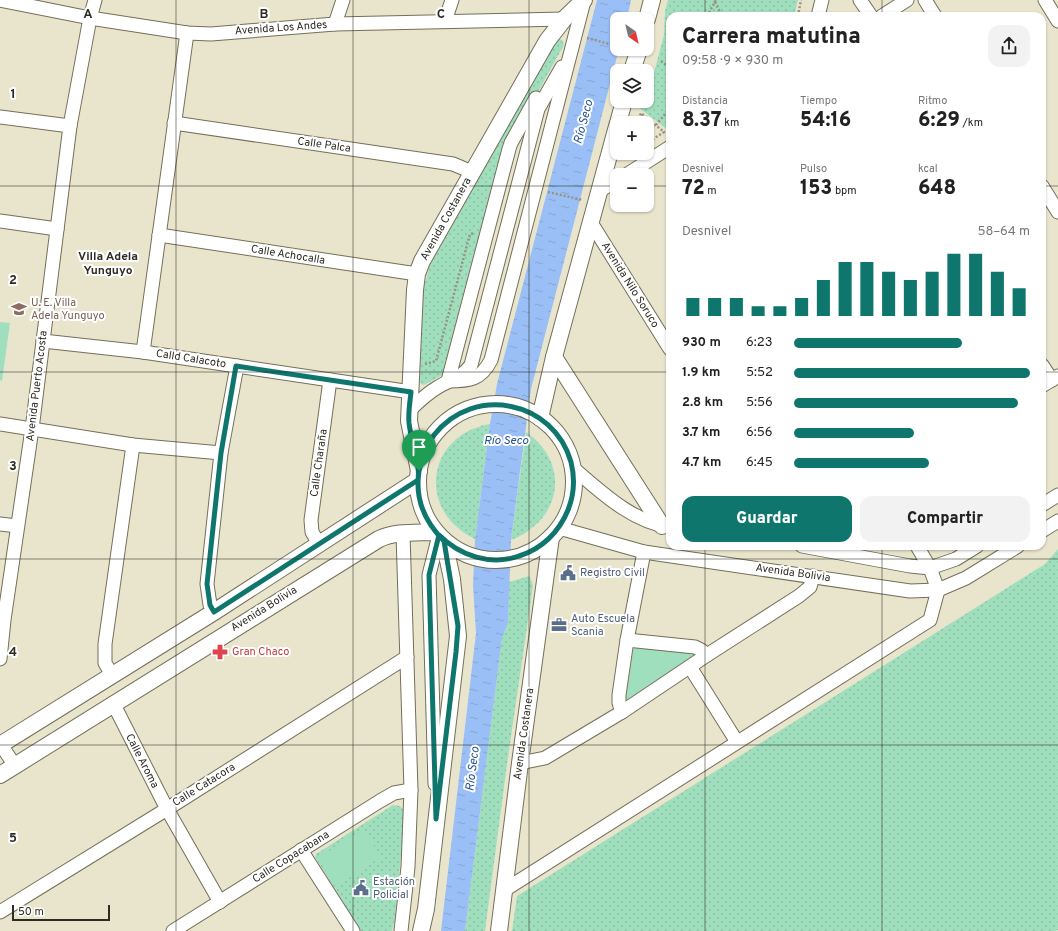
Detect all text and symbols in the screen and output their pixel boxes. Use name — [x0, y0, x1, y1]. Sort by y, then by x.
text: A — [83, 7, 93, 23]
text: B — [260, 7, 269, 23]
text: C — [437, 7, 445, 23]
north arrow — [610, 12, 654, 56]
map controls — [610, 12, 654, 212]
street label: Avenida Los Andes — [234, 18, 328, 38]
text: Carrera matutina — [682, 24, 861, 51]
button: share — [988, 25, 1030, 67]
text: 09:58 · 9 × 930 m — [682, 53, 783, 69]
button: layers — [610, 64, 654, 108]
text: 1 — [10, 87, 16, 103]
text: Distancia — [682, 94, 728, 108]
text: Tiempo — [800, 94, 837, 108]
text: Ritmo — [918, 94, 947, 108]
water label: Río Seco — [570, 98, 598, 146]
text: 8.37 — [682, 108, 722, 134]
text: 54:16 — [800, 108, 851, 134]
text: 6:29 — [918, 108, 960, 134]
button: + — [610, 116, 654, 160]
text: km — [722, 116, 739, 130]
text: /km — [960, 116, 983, 130]
street label: Calle Palca — [296, 134, 352, 156]
text: Desnivel — [682, 162, 724, 176]
text: Pulso — [800, 162, 827, 176]
text: kcal — [918, 162, 938, 176]
button: − — [610, 168, 654, 212]
street label: Avenida Costanera — [417, 175, 475, 263]
text: 72 — [682, 176, 705, 202]
text: 153 — [800, 176, 832, 202]
text: 648 — [918, 176, 956, 202]
text: m — [705, 184, 717, 198]
text: bpm — [832, 184, 857, 198]
text: Desnivel — [682, 224, 731, 240]
text: 58–64 m — [978, 224, 1030, 240]
street label: Avenida Nilo Soruco — [598, 239, 662, 331]
street label: Calle Achocalla — [250, 242, 326, 268]
district label: Villa Adela Yunguyo — [78, 249, 138, 279]
text: 2 — [9, 273, 17, 289]
place label: U. E. Villa Adela Yunguyo — [31, 296, 105, 323]
school or university icon: U. E. Villa Adela Yunguyo — [10, 300, 28, 318]
street label: Avenida Puerto Acosta — [23, 330, 51, 442]
text: 930 m — [682, 335, 721, 351]
text: 6:23 — [746, 335, 772, 351]
street label: Calld Calacoto — [155, 347, 227, 371]
text: 1.9 km — [682, 365, 720, 381]
text: 5:52 — [746, 365, 773, 381]
text: 2.8 km — [682, 395, 723, 411]
text: 5:56 — [746, 395, 773, 411]
text: 3.7 km — [682, 425, 720, 441]
text: 6:56 — [746, 425, 773, 441]
street label: Calle Charaña — [307, 428, 331, 498]
pin — [402, 430, 436, 471]
water label: Río Seco — [484, 433, 529, 449]
icon: arrive — [408, 436, 430, 458]
text: 4.7 km — [682, 455, 721, 471]
text: 6:45 — [746, 455, 773, 471]
text: 3 — [9, 459, 17, 475]
button: Guardar — [682, 496, 852, 542]
button: Compartir — [860, 496, 1030, 542]
street label: Avenida Bolivia — [755, 561, 832, 585]
public building icon: Registro Civil — [559, 564, 577, 582]
place label: Registro Civil — [580, 566, 645, 580]
street label: Avenida Bolivia — [228, 583, 300, 635]
place label: Auto Escuela Scania — [571, 612, 635, 639]
office icon: Auto Escuela Scania — [550, 616, 568, 634]
pharmacy icon: Gran Chaco — [211, 643, 229, 661]
text: 4 — [9, 645, 17, 661]
place label: Gran Chaco — [232, 645, 289, 659]
street label: Avenida Costanera — [511, 687, 537, 781]
street label: Calle Aroma — [122, 731, 162, 791]
water label: Río Seco — [462, 745, 484, 792]
street label: Calle Catacora — [170, 760, 238, 810]
street label: Calle Copacabana — [250, 828, 332, 886]
text: 5 — [9, 831, 17, 847]
place label: Estación Policial — [373, 875, 415, 902]
public building icon: Estación Policial — [352, 879, 370, 897]
scale bar — [12, 903, 110, 922]
text: 50 m — [18, 905, 44, 919]

